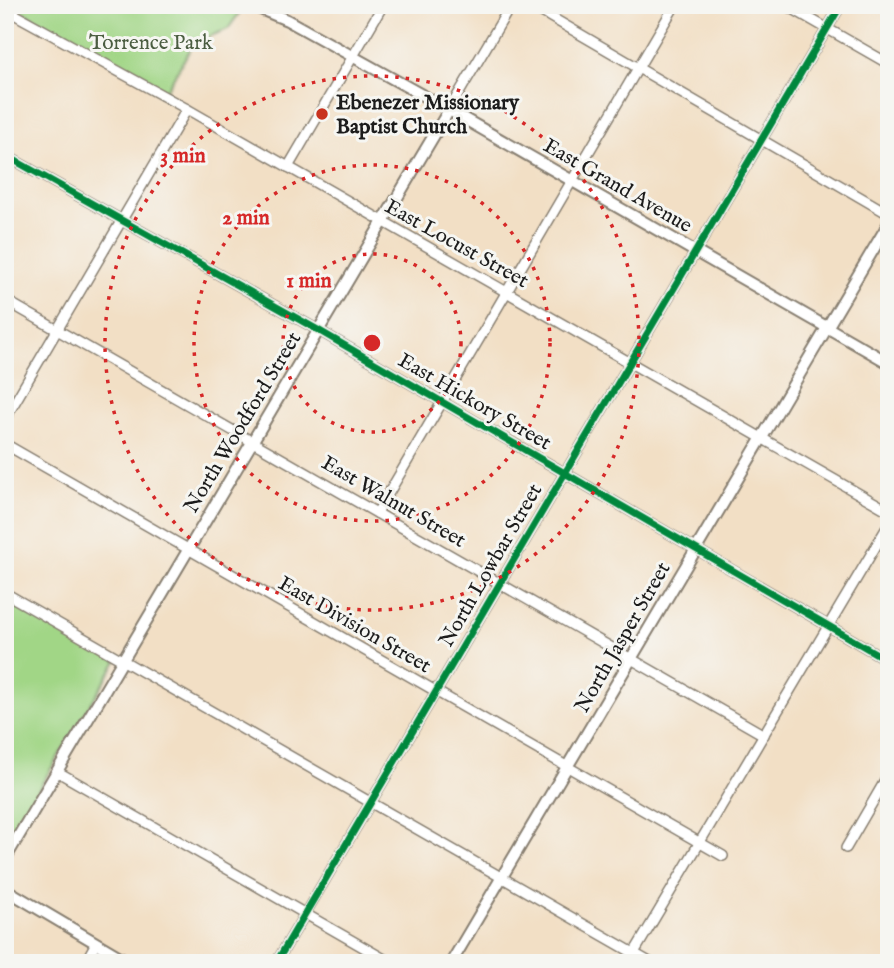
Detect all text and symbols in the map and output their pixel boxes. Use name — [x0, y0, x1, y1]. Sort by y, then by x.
park label: Torrence Park — [89, 30, 214, 57]
place label: Ebenezer Missionary Baptist Church — [336, 90, 520, 141]
marker: Ebenezer Missionary Baptist Church — [314, 106, 330, 122]
street label: East Grand Avenue — [538, 133, 697, 240]
text: 3 min — [160, 143, 206, 170]
street label: East Locust Street — [380, 194, 533, 295]
text: 2 min — [222, 205, 270, 232]
text: 1 min — [286, 268, 332, 295]
street label: North Woodford Street — [178, 327, 308, 518]
centre of rings — [360, 331, 384, 355]
street label: East Hickory Street — [393, 347, 556, 457]
street label: East Walnut Street — [316, 450, 470, 555]
street label: North Lowbar Street — [434, 479, 549, 652]
street label: North Jasper Street — [569, 558, 677, 718]
street label: East Division Street — [273, 571, 436, 680]

